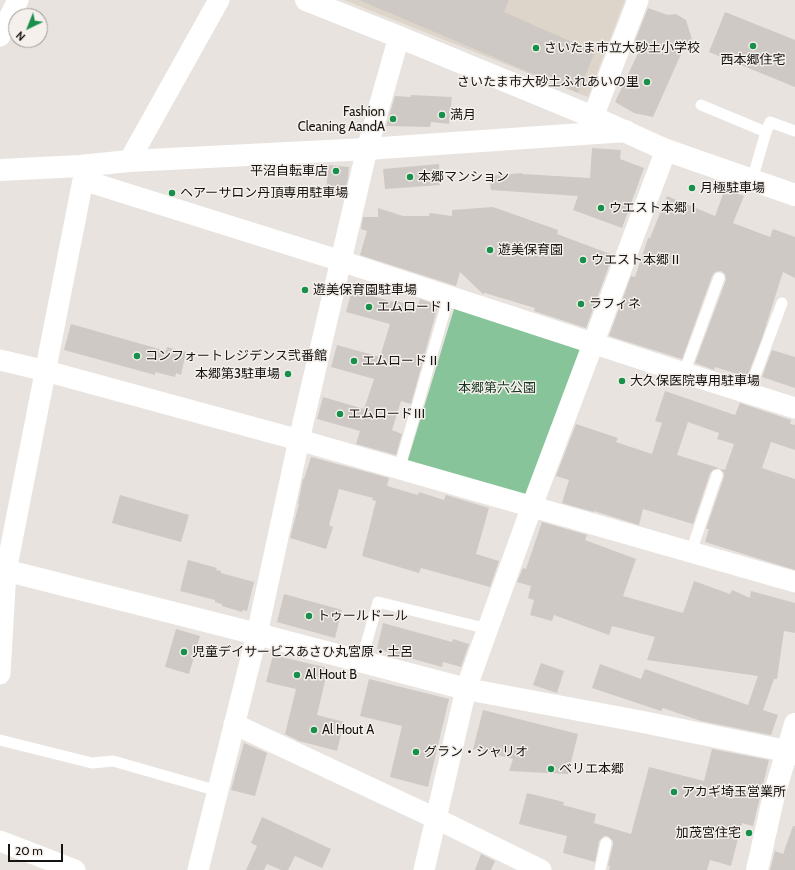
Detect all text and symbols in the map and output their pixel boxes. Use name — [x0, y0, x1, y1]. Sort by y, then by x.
north arrow — [8, 8, 48, 48]
text: N — [13, 28, 28, 44]
place label: さいたま市立大砂土小学校 — [544, 40, 700, 56]
marker: 西本郷住宅 — [748, 41, 758, 51]
marker: さいたま市立大砂土小学校 — [531, 43, 541, 53]
place label: 西本郷住宅 — [721, 52, 785, 68]
place label: さいたま市大砂土ふれあいの里 — [457, 74, 639, 90]
marker: さいたま市大砂土ふれあいの里 — [642, 77, 652, 87]
place label: Fashion Cleaning AandA — [298, 104, 385, 135]
place label: 満月 — [450, 107, 476, 123]
marker: 満月 — [437, 110, 447, 120]
marker: Fashion Cleaning AandA — [388, 114, 398, 124]
place label: 平沼自転車店 — [250, 163, 328, 179]
marker: 平沼自転車店 — [331, 166, 341, 176]
place label: 本郷マンション — [418, 169, 509, 185]
marker: 本郷マンション — [405, 172, 415, 182]
place label: 月極駐車場 — [700, 180, 765, 196]
marker: 月極駐車場 — [687, 183, 697, 193]
place label: ヘアーサロン丹頂専用駐車場 — [180, 185, 348, 201]
marker: ヘアーサロン丹頂専用駐車場 — [167, 188, 177, 198]
place label: ウエスト本郷Ⅰ — [609, 200, 700, 216]
marker: ウエスト本郷Ⅰ — [596, 203, 606, 213]
place label: 遊美保育園 — [498, 242, 563, 258]
marker: 遊美保育園 — [485, 245, 495, 255]
place label: ウエスト本郷Ⅱ — [591, 252, 682, 268]
marker: ウエスト本郷Ⅱ — [578, 255, 588, 265]
place label: 遊美保育園駐車場 — [313, 282, 417, 298]
marker: 遊美保育園駐車場 — [300, 285, 310, 295]
place label: ラフィネ — [589, 296, 641, 312]
place label: エムロードⅠ — [377, 299, 455, 315]
marker: ラフィネ — [576, 299, 586, 309]
marker: エムロードⅠ — [364, 302, 374, 312]
place label: コンフォートレジデンス弐番館 — [145, 348, 327, 364]
marker: コンフォートレジデンス弐番館 — [132, 351, 142, 361]
place label: エムロードⅡ — [362, 353, 440, 369]
marker: エムロードⅡ — [349, 356, 359, 366]
place label: 本郷第3駐車場 — [195, 366, 280, 382]
marker: 本郷第3駐車場 — [283, 369, 293, 379]
place label: 大久保医院専用駐車場 — [630, 373, 760, 389]
marker: 大久保医院専用駐車場 — [617, 376, 627, 386]
park label: 本郷第六公園 — [458, 380, 536, 396]
place label: エムロードⅢ — [348, 406, 426, 422]
marker: エムロードⅢ — [335, 409, 345, 419]
place label: トゥールドール — [317, 608, 408, 624]
marker: トゥールドール — [304, 611, 314, 621]
place label: 児童デイサービスあさひ丸宮原・土呂 — [192, 644, 413, 660]
marker: 児童デイサービスあさひ丸宮原・土呂 — [179, 647, 189, 657]
place label: Al Hout B — [305, 667, 357, 683]
marker: Al Hout B — [292, 670, 302, 680]
place label: Al Hout A — [322, 722, 374, 738]
marker: Al Hout A — [309, 725, 319, 735]
place label: グラン・シャリオ — [424, 744, 528, 760]
marker: グラン・シャリオ — [411, 747, 421, 757]
place label: ベリエ本郷 — [559, 761, 624, 777]
marker: ベリエ本郷 — [546, 764, 556, 774]
place label: アカギ埼玉営業所 — [682, 784, 786, 800]
marker: アカギ埼玉営業所 — [669, 787, 679, 797]
place label: 加茂宮住宅 — [676, 825, 741, 841]
marker: 加茂宮住宅 — [744, 828, 754, 838]
scale bar — [10, 836, 65, 862]
text: 20 m — [15, 843, 43, 858]

